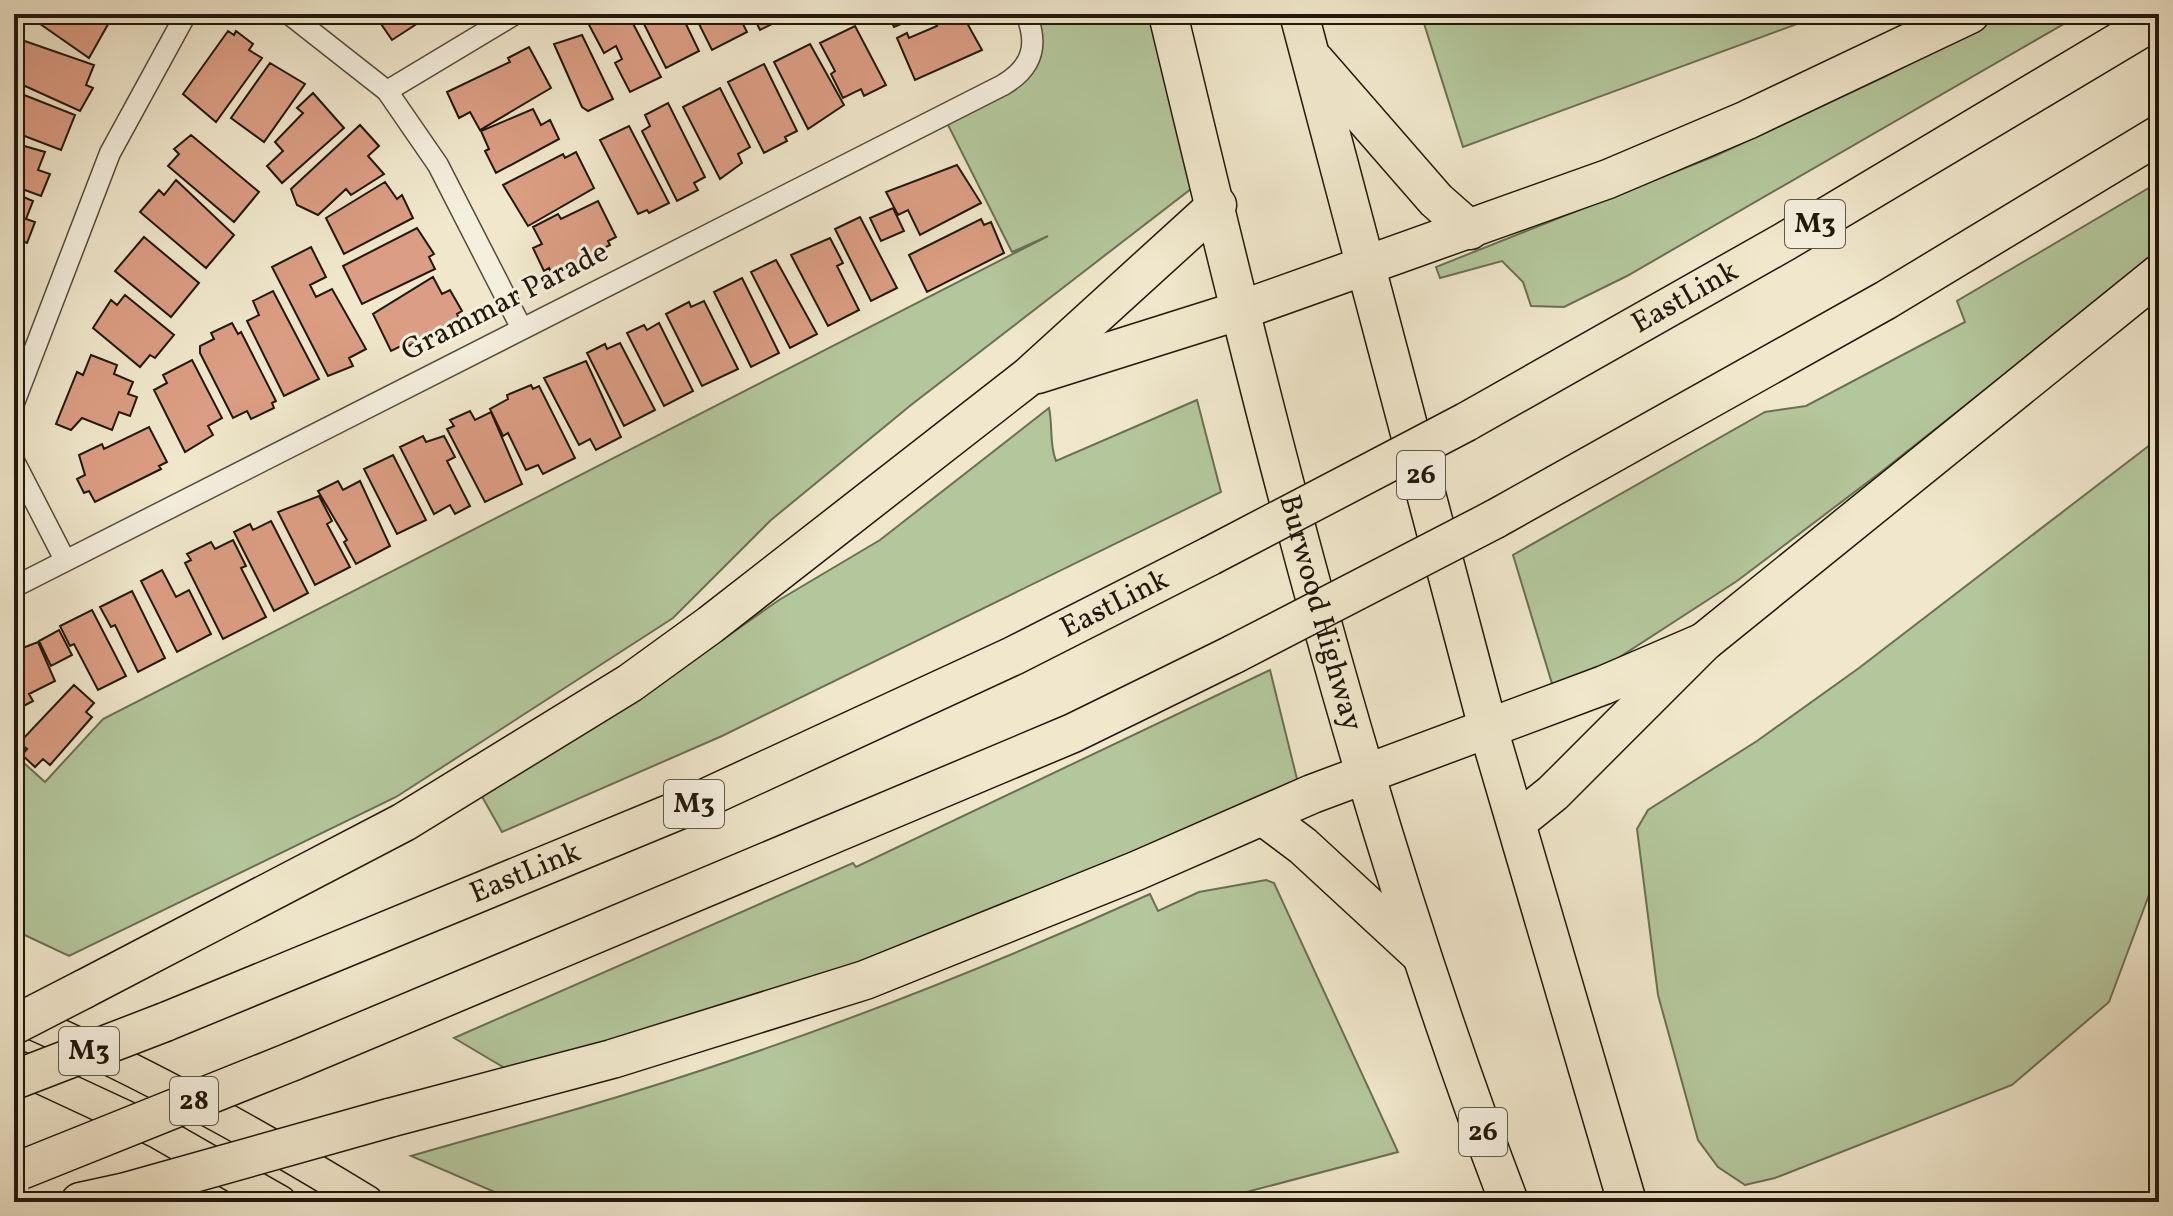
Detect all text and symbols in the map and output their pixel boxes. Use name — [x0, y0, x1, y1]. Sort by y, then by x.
road number: M3 — [1785, 200, 1845, 248]
street label: Grammar Parade — [394, 232, 616, 372]
street label: EastLink — [1624, 251, 1746, 345]
road number: 26 — [1397, 451, 1445, 499]
street label: Burwood Highway — [1267, 490, 1373, 736]
street label: EastLink — [1053, 559, 1176, 649]
road number: M3 — [664, 780, 724, 828]
street label: EastLink — [464, 832, 587, 915]
road number: M3 — [59, 1027, 119, 1075]
road number: 28 — [170, 1077, 218, 1125]
road number: 26 — [1459, 1108, 1507, 1156]

